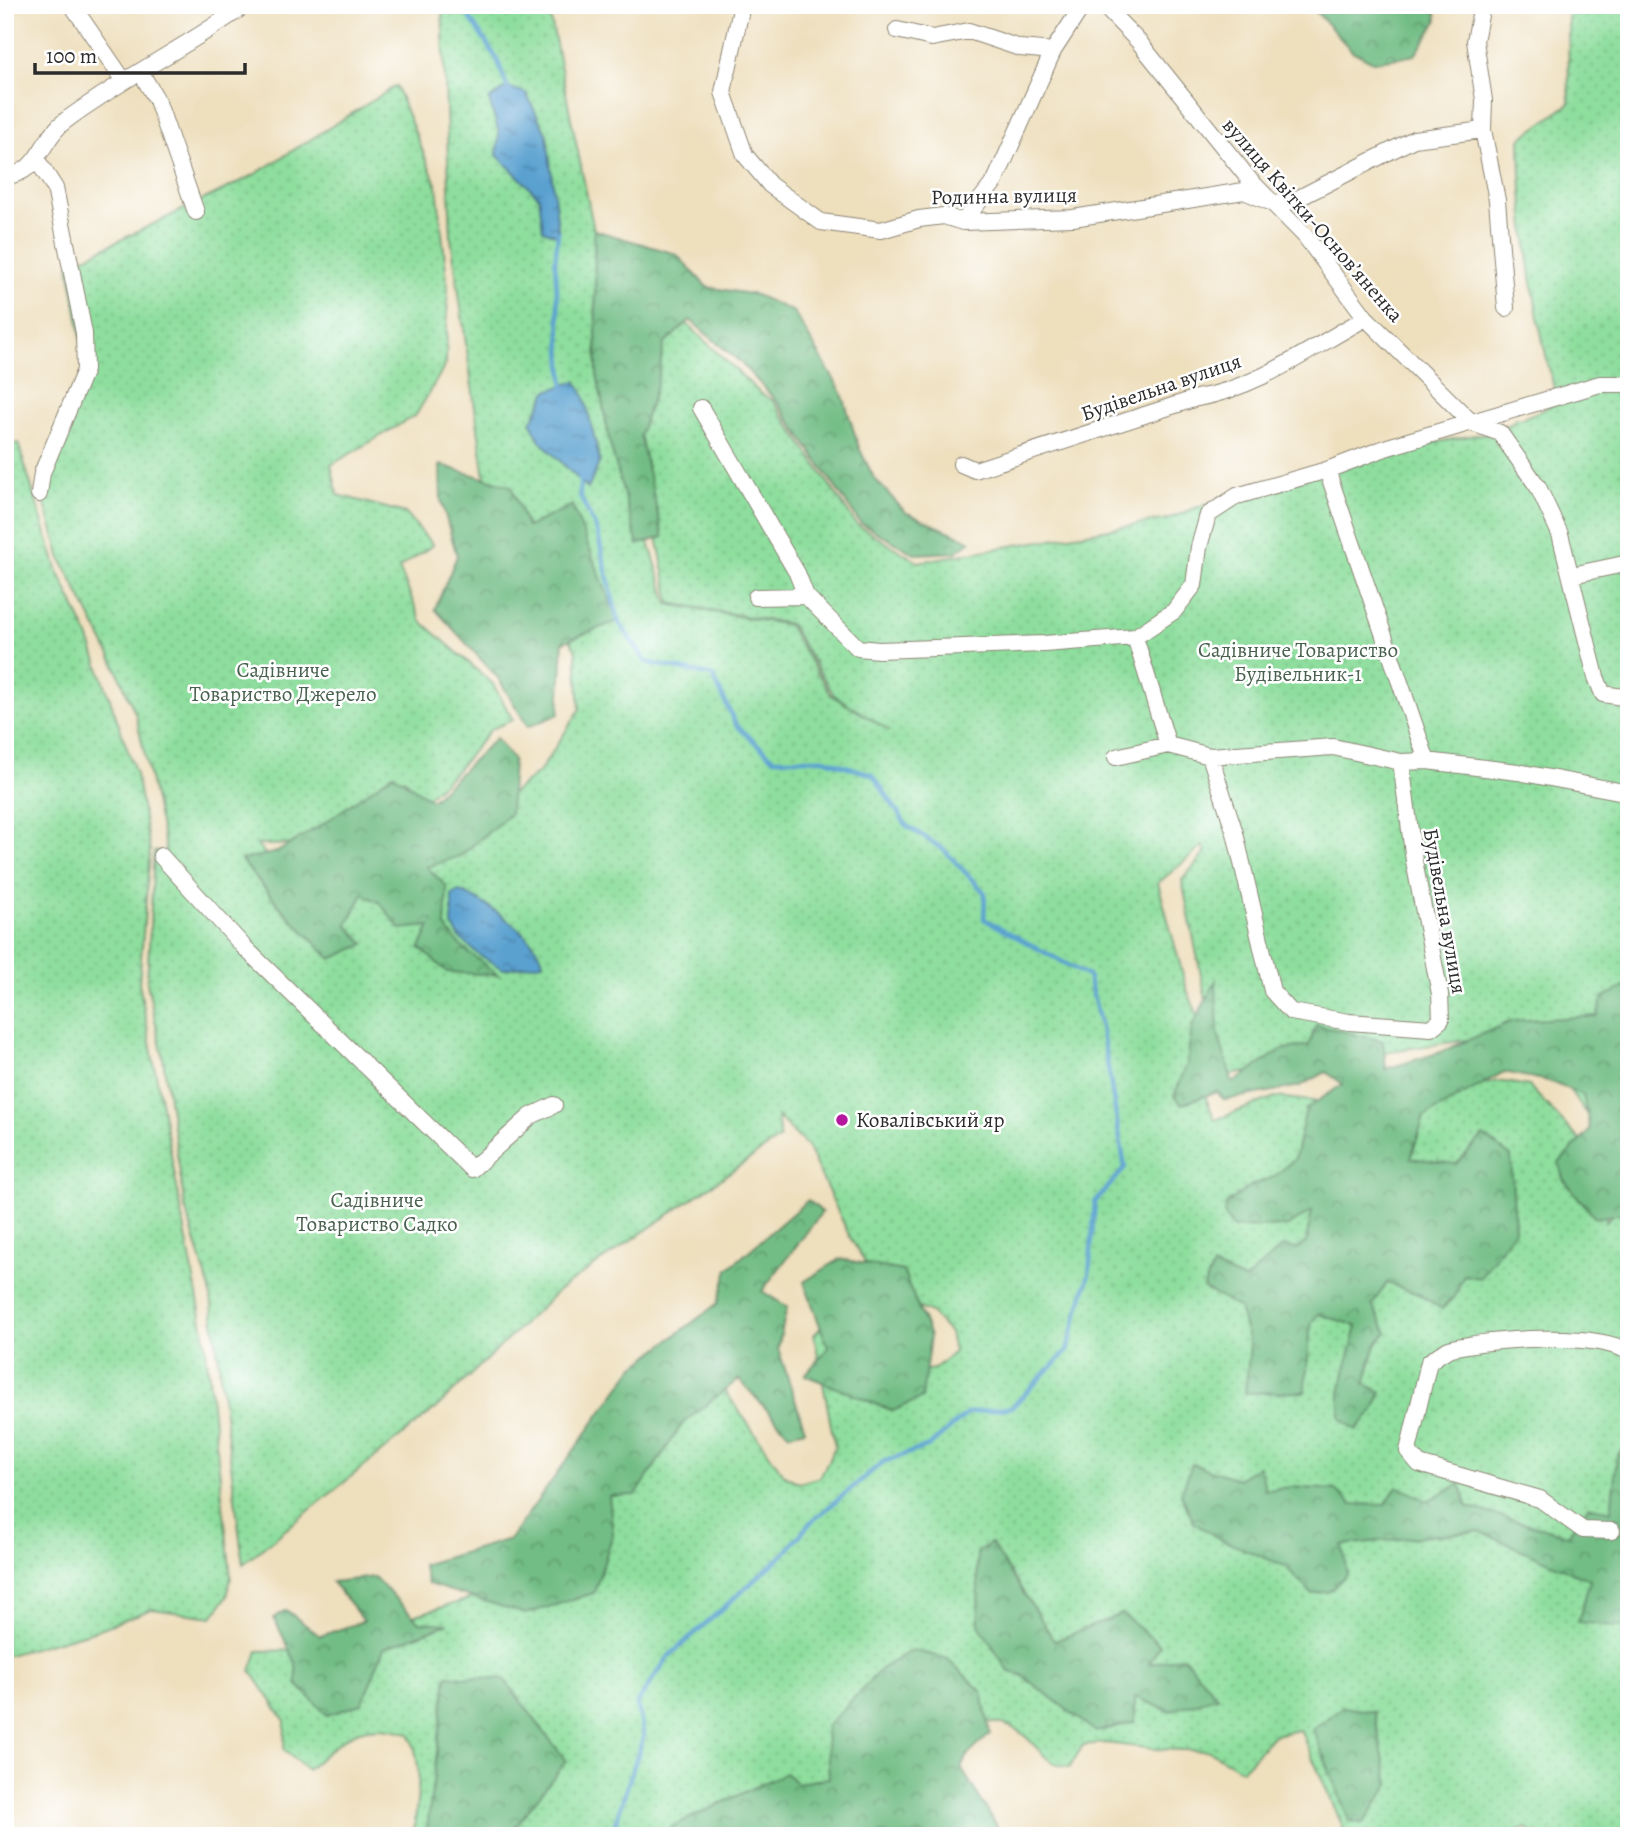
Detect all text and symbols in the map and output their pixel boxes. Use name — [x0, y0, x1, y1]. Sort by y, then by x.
scale bar — [35, 32, 245, 76]
text: 100 m — [46, 42, 97, 70]
street label: вулиця Квітки-Основʼяненка — [1216, 112, 1410, 328]
street label: Родинна вулиця — [931, 181, 1077, 211]
street label: Будівельна вулиця — [1077, 346, 1245, 428]
park label: Садівниче Товариство Будівельник-1 — [1198, 636, 1398, 688]
park label: Садівниче Товариство Джерело — [189, 656, 377, 708]
street label: Будівельна вулиця — [1417, 826, 1473, 996]
place label: Ковалівський яр — [856, 1106, 1005, 1134]
marker: Ковалівський яр — [834, 1112, 850, 1128]
park label: Садівниче Товариство Садко — [296, 1186, 458, 1238]

